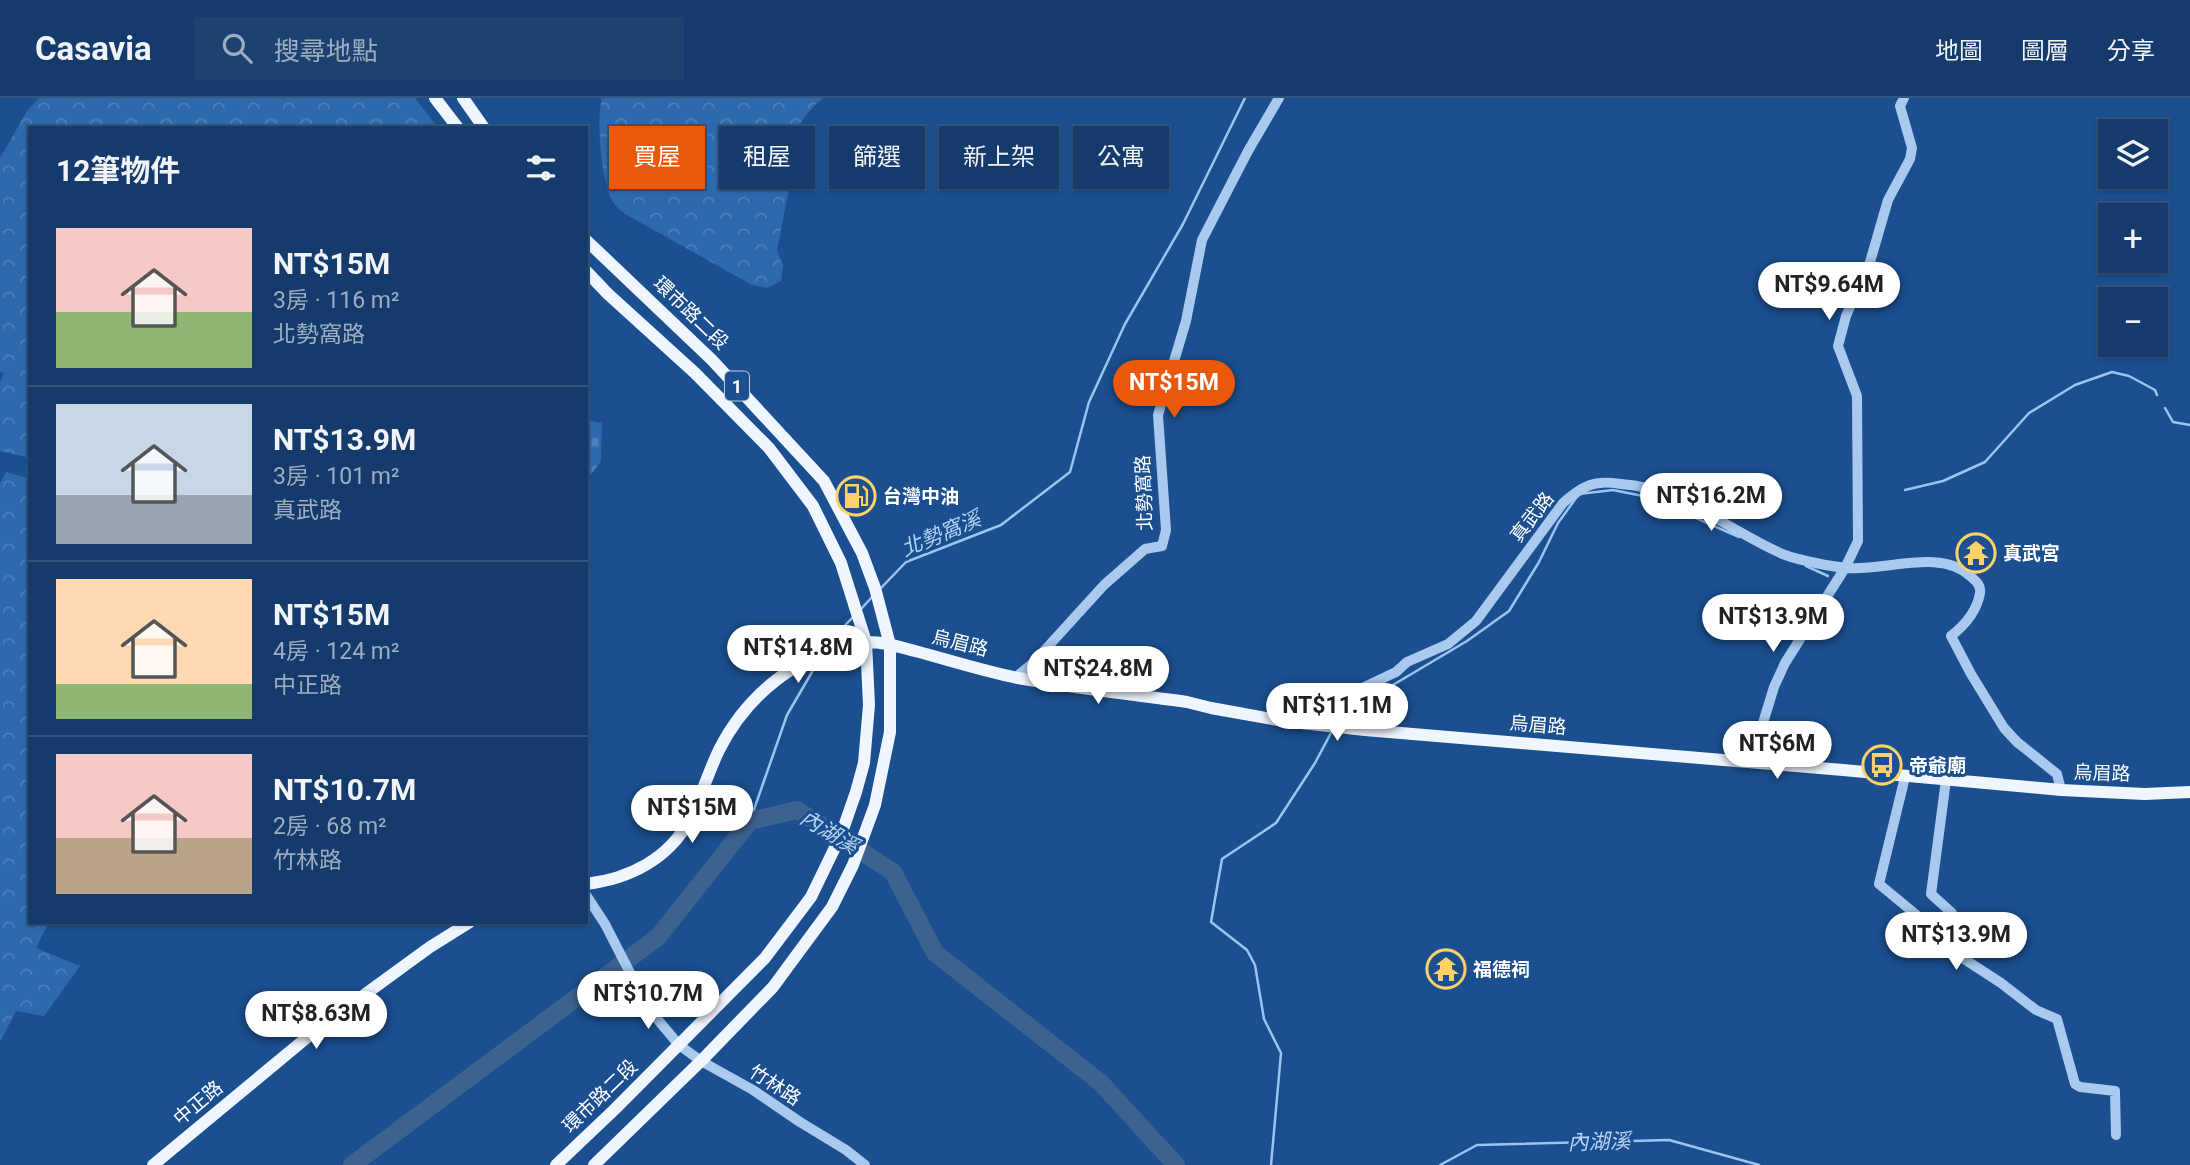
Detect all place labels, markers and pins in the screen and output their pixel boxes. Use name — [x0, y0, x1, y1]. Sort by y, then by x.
pin: NT$9.64M — [1757, 262, 1901, 322]
pin: NT$15M — [1117, 360, 1231, 420]
pin: NT$16.2M — [1639, 474, 1783, 533]
fuel station icon: 台灣中油 — [835, 475, 877, 517]
place label: 台灣中油 — [883, 485, 959, 508]
temple icon: 真武宮 — [1955, 532, 1997, 574]
place label: 真武宮 — [2003, 542, 2060, 565]
pin: NT$13.9M — [1701, 594, 1845, 654]
pin: NT$14.8M — [726, 626, 870, 685]
pin: NT$24.8M — [1026, 646, 1170, 706]
pin: NT$11.1M — [1265, 684, 1409, 743]
pin: NT$6M — [1728, 722, 1826, 781]
bus stop icon: 帝爺廟 — [1861, 744, 1903, 786]
place label: 帝爺廟 — [1909, 754, 1966, 777]
pin: NT$15M — [635, 786, 749, 845]
pin: NT$13.9M — [1884, 912, 2028, 972]
temple icon: 福德祠 — [1425, 948, 1467, 990]
place label: 福德祠 — [1473, 958, 1530, 981]
pin: NT$10.7M — [576, 972, 720, 1031]
pin: NT$8.63M — [244, 992, 388, 1051]

